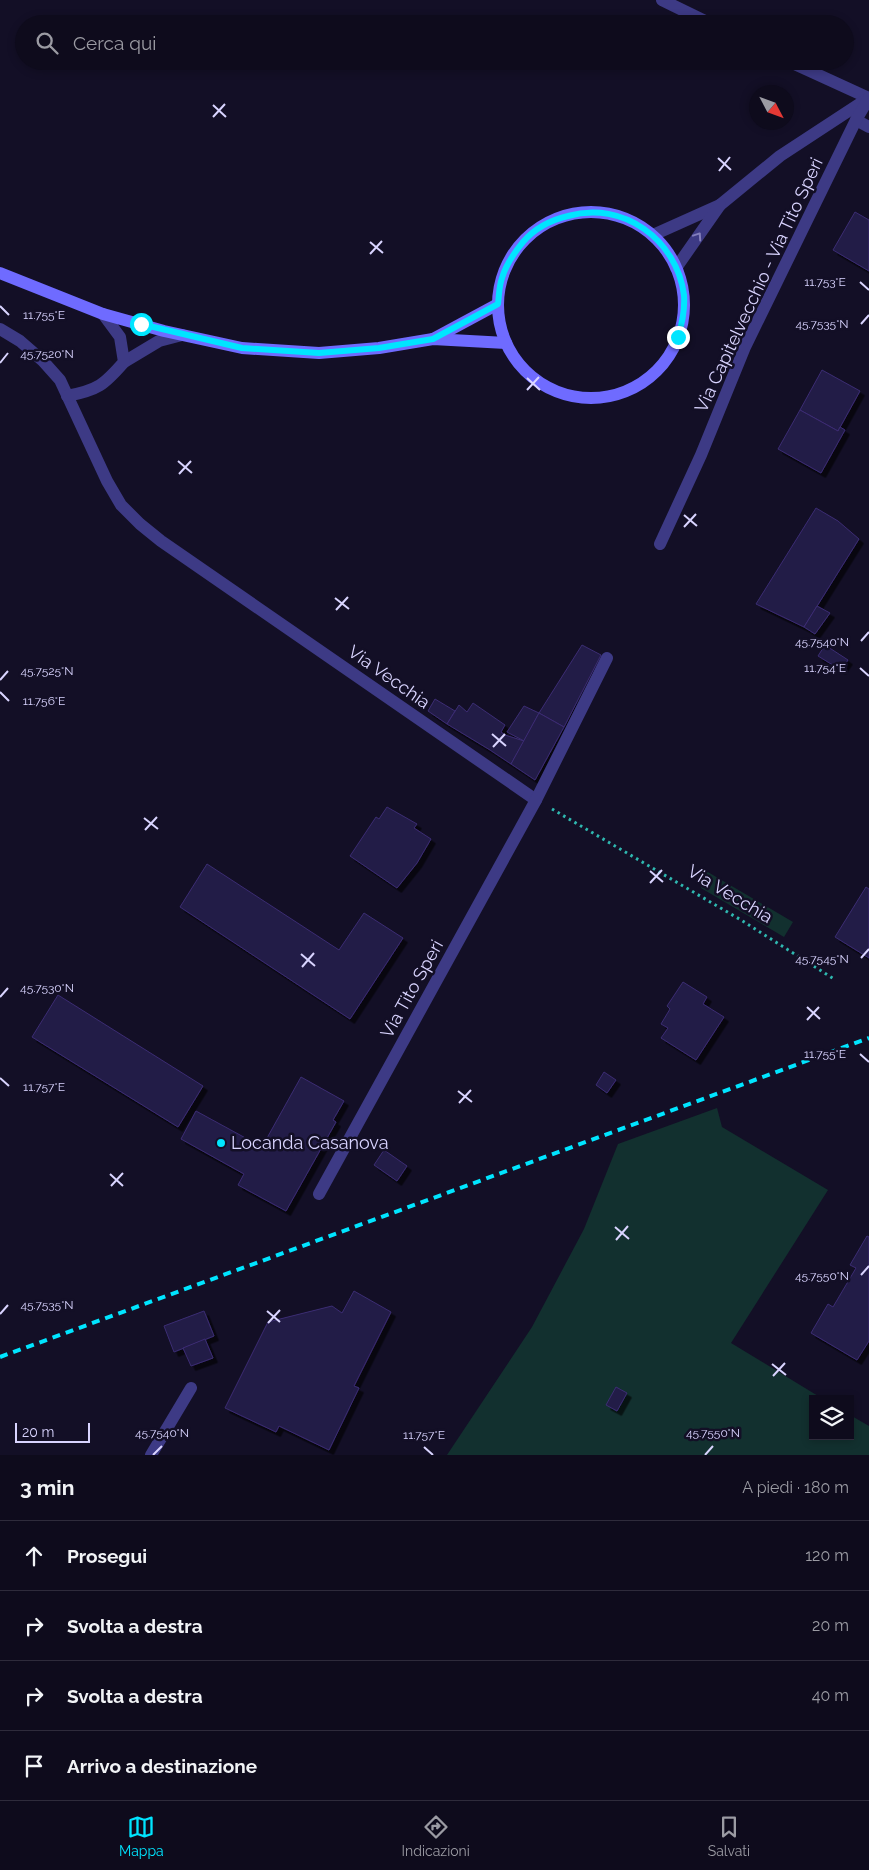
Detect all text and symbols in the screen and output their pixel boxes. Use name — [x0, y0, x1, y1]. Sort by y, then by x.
search box — [15, 15, 854, 70]
icon: search — [33, 29, 61, 57]
text: Cerca qui — [73, 32, 156, 54]
north arrow — [749, 85, 794, 130]
street label: Via Capitelvecchio - Via Tito Speri — [690, 154, 827, 415]
one-way arrow — [692, 233, 701, 242]
text: 11.753°E — [804, 275, 846, 289]
text: 11.755°E — [23, 308, 65, 322]
route start — [130, 313, 153, 336]
text: 45.7535°N — [795, 317, 849, 331]
route end — [667, 326, 690, 349]
text: 45.7520°N — [20, 347, 74, 361]
text: 45.7540°N — [795, 635, 849, 649]
street label: Via Vecchia — [344, 641, 434, 713]
text: 11.754°E — [804, 661, 846, 675]
text: 45.7525°N — [20, 664, 74, 678]
text: 11.756°E — [23, 694, 65, 708]
street label: Via Vecchia — [684, 860, 777, 927]
street label: Via Tito Speri — [376, 936, 447, 1041]
text: 45.7545°N — [795, 952, 849, 966]
text: 45.7530°N — [20, 981, 74, 995]
text: 11.755°E — [804, 1047, 846, 1061]
text: 11.757°E — [23, 1080, 65, 1094]
place label: Locanda Casanova — [231, 1132, 389, 1153]
marker: Locanda Casanova — [215, 1137, 227, 1149]
text: 45.7550°N — [795, 1269, 849, 1283]
text: 45.7535°N — [20, 1298, 74, 1312]
map controls — [809, 1395, 854, 1440]
button: layers — [809, 1395, 854, 1440]
scale bar — [15, 1420, 90, 1443]
text: 20 m — [22, 1424, 54, 1440]
text: 45.7540°N — [135, 1426, 189, 1440]
text: 45.7550°N — [686, 1426, 740, 1440]
text: 11.757°E — [403, 1428, 445, 1442]
text: 3 min — [20, 1475, 74, 1500]
text: A piedi · 180 m — [742, 1478, 849, 1497]
icon: ahead — [20, 1542, 48, 1570]
text: Prosegui — [67, 1545, 147, 1567]
text: 120 m — [805, 1546, 849, 1565]
icon: right — [20, 1612, 48, 1640]
text: Svolta a destra — [67, 1615, 203, 1637]
text: 20 m — [812, 1616, 849, 1635]
icon: right — [20, 1682, 48, 1710]
text: Svolta a destra — [67, 1685, 203, 1707]
text: 40 m — [812, 1686, 849, 1705]
icon: arrive — [20, 1752, 48, 1780]
text: Arrivo a destinazione — [67, 1755, 257, 1777]
tab: Mappa — [119, 1813, 164, 1859]
tab: Indicazioni — [402, 1813, 470, 1859]
tab: Salvati — [708, 1813, 750, 1859]

